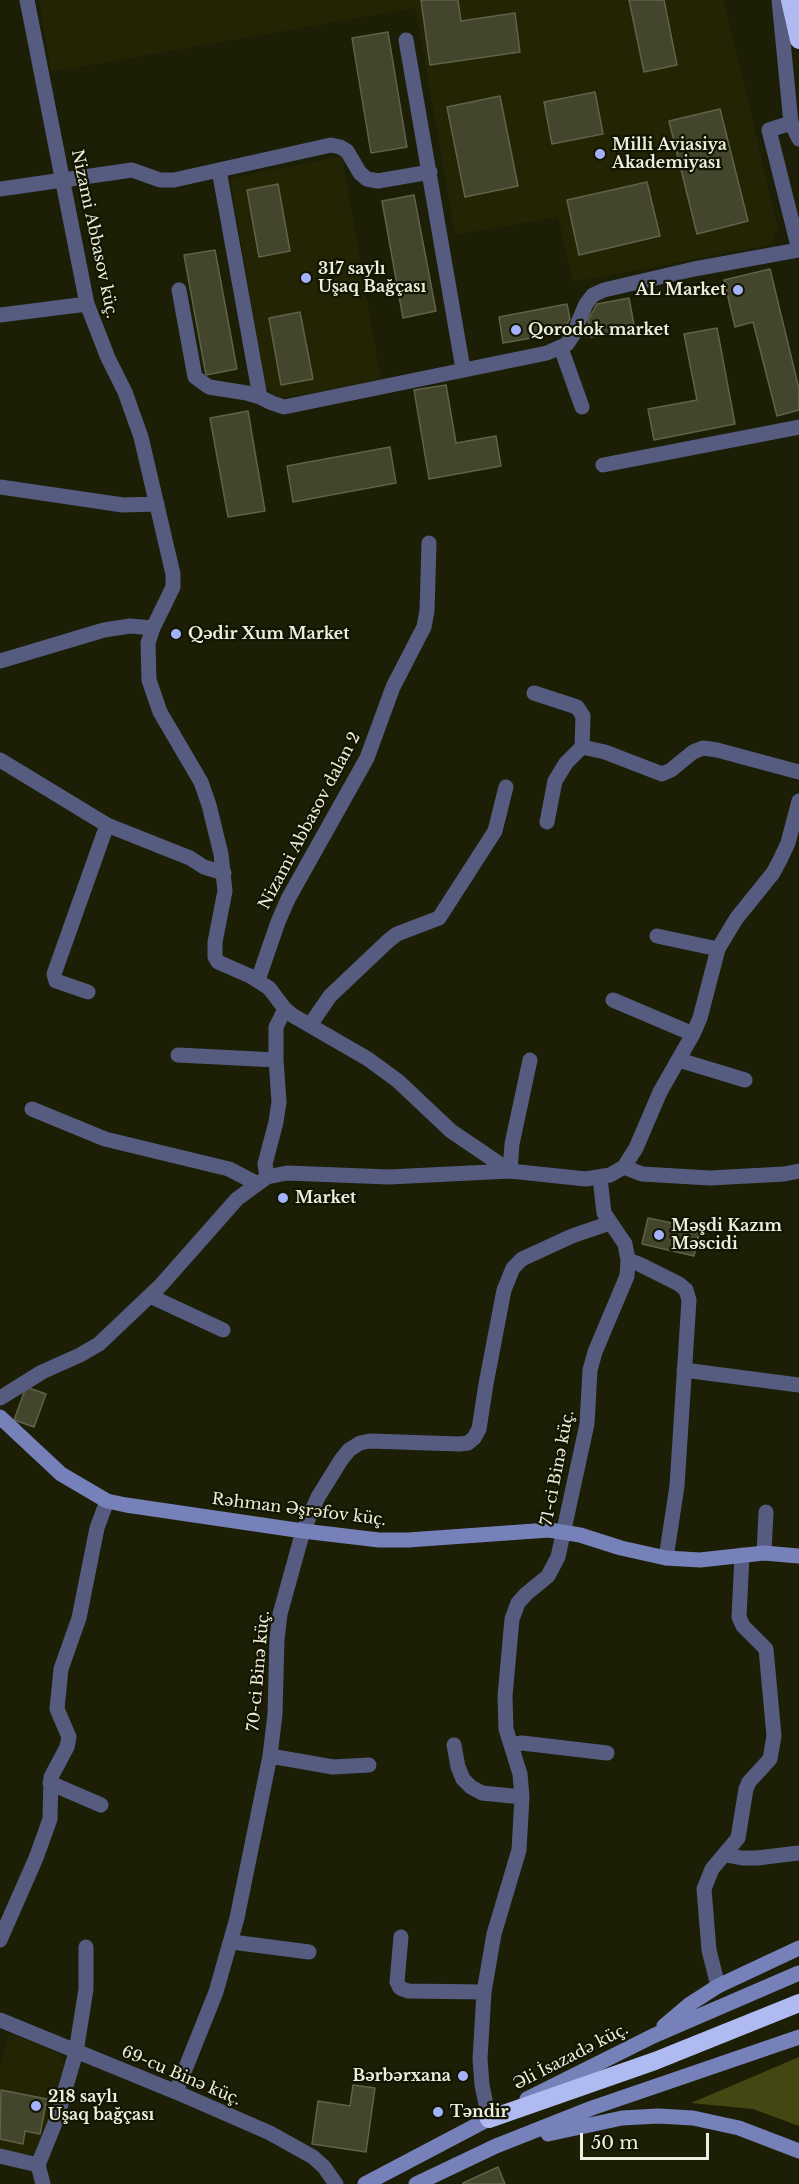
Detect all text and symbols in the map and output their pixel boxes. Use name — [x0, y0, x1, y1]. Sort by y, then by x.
place label: Milli Aviasiya Akademiyası — [612, 135, 727, 173]
marker: Milli Aviasiya Akademiyası — [593, 147, 607, 161]
street label: Nizami Abbasov küç. — [67, 148, 121, 320]
place label: 317 saylı Uşaq Bağçası — [318, 259, 426, 297]
marker: 317 saylı Uşaq Bağçası — [299, 271, 313, 285]
place label: AL Market — [636, 280, 726, 300]
marker: AL Market — [731, 283, 745, 297]
place label: Qorodok market — [528, 320, 669, 340]
marker: Qorodok market — [509, 323, 523, 337]
place label: Qədir Xum Market — [188, 624, 349, 644]
marker: Qədir Xum Market — [169, 627, 183, 641]
street label: Nizami Abbasov dalan 2 — [255, 729, 365, 913]
place label: Market — [295, 1188, 356, 1208]
marker: Market — [276, 1191, 290, 1205]
place label: Məşdi Kazım Məscidi — [671, 1216, 782, 1254]
marker: Məşdi Kazım Məscidi — [652, 1228, 666, 1242]
street label: 71-ci Binə küç. — [537, 1409, 579, 1527]
street label: Rəhman Əşrəfov küç. — [211, 1490, 387, 1530]
street label: 70-ci Binə küç. — [244, 1610, 274, 1732]
street label: Əli İsazadə küç. — [510, 2020, 632, 2094]
street label: 69-cu Binə küç. — [118, 2042, 244, 2110]
place label: Bərbərxana — [352, 2066, 451, 2086]
marker: Bərbərxana — [456, 2069, 470, 2083]
place label: 218 saylı Uşaq bağçası — [48, 2087, 154, 2125]
marker: 218 saylı Uşaq bağçası — [29, 2099, 43, 2113]
place label: Təndir — [450, 2102, 509, 2122]
marker: Təndir — [431, 2105, 445, 2119]
scale bar — [583, 2121, 712, 2159]
text: 50 m — [591, 2132, 639, 2154]

